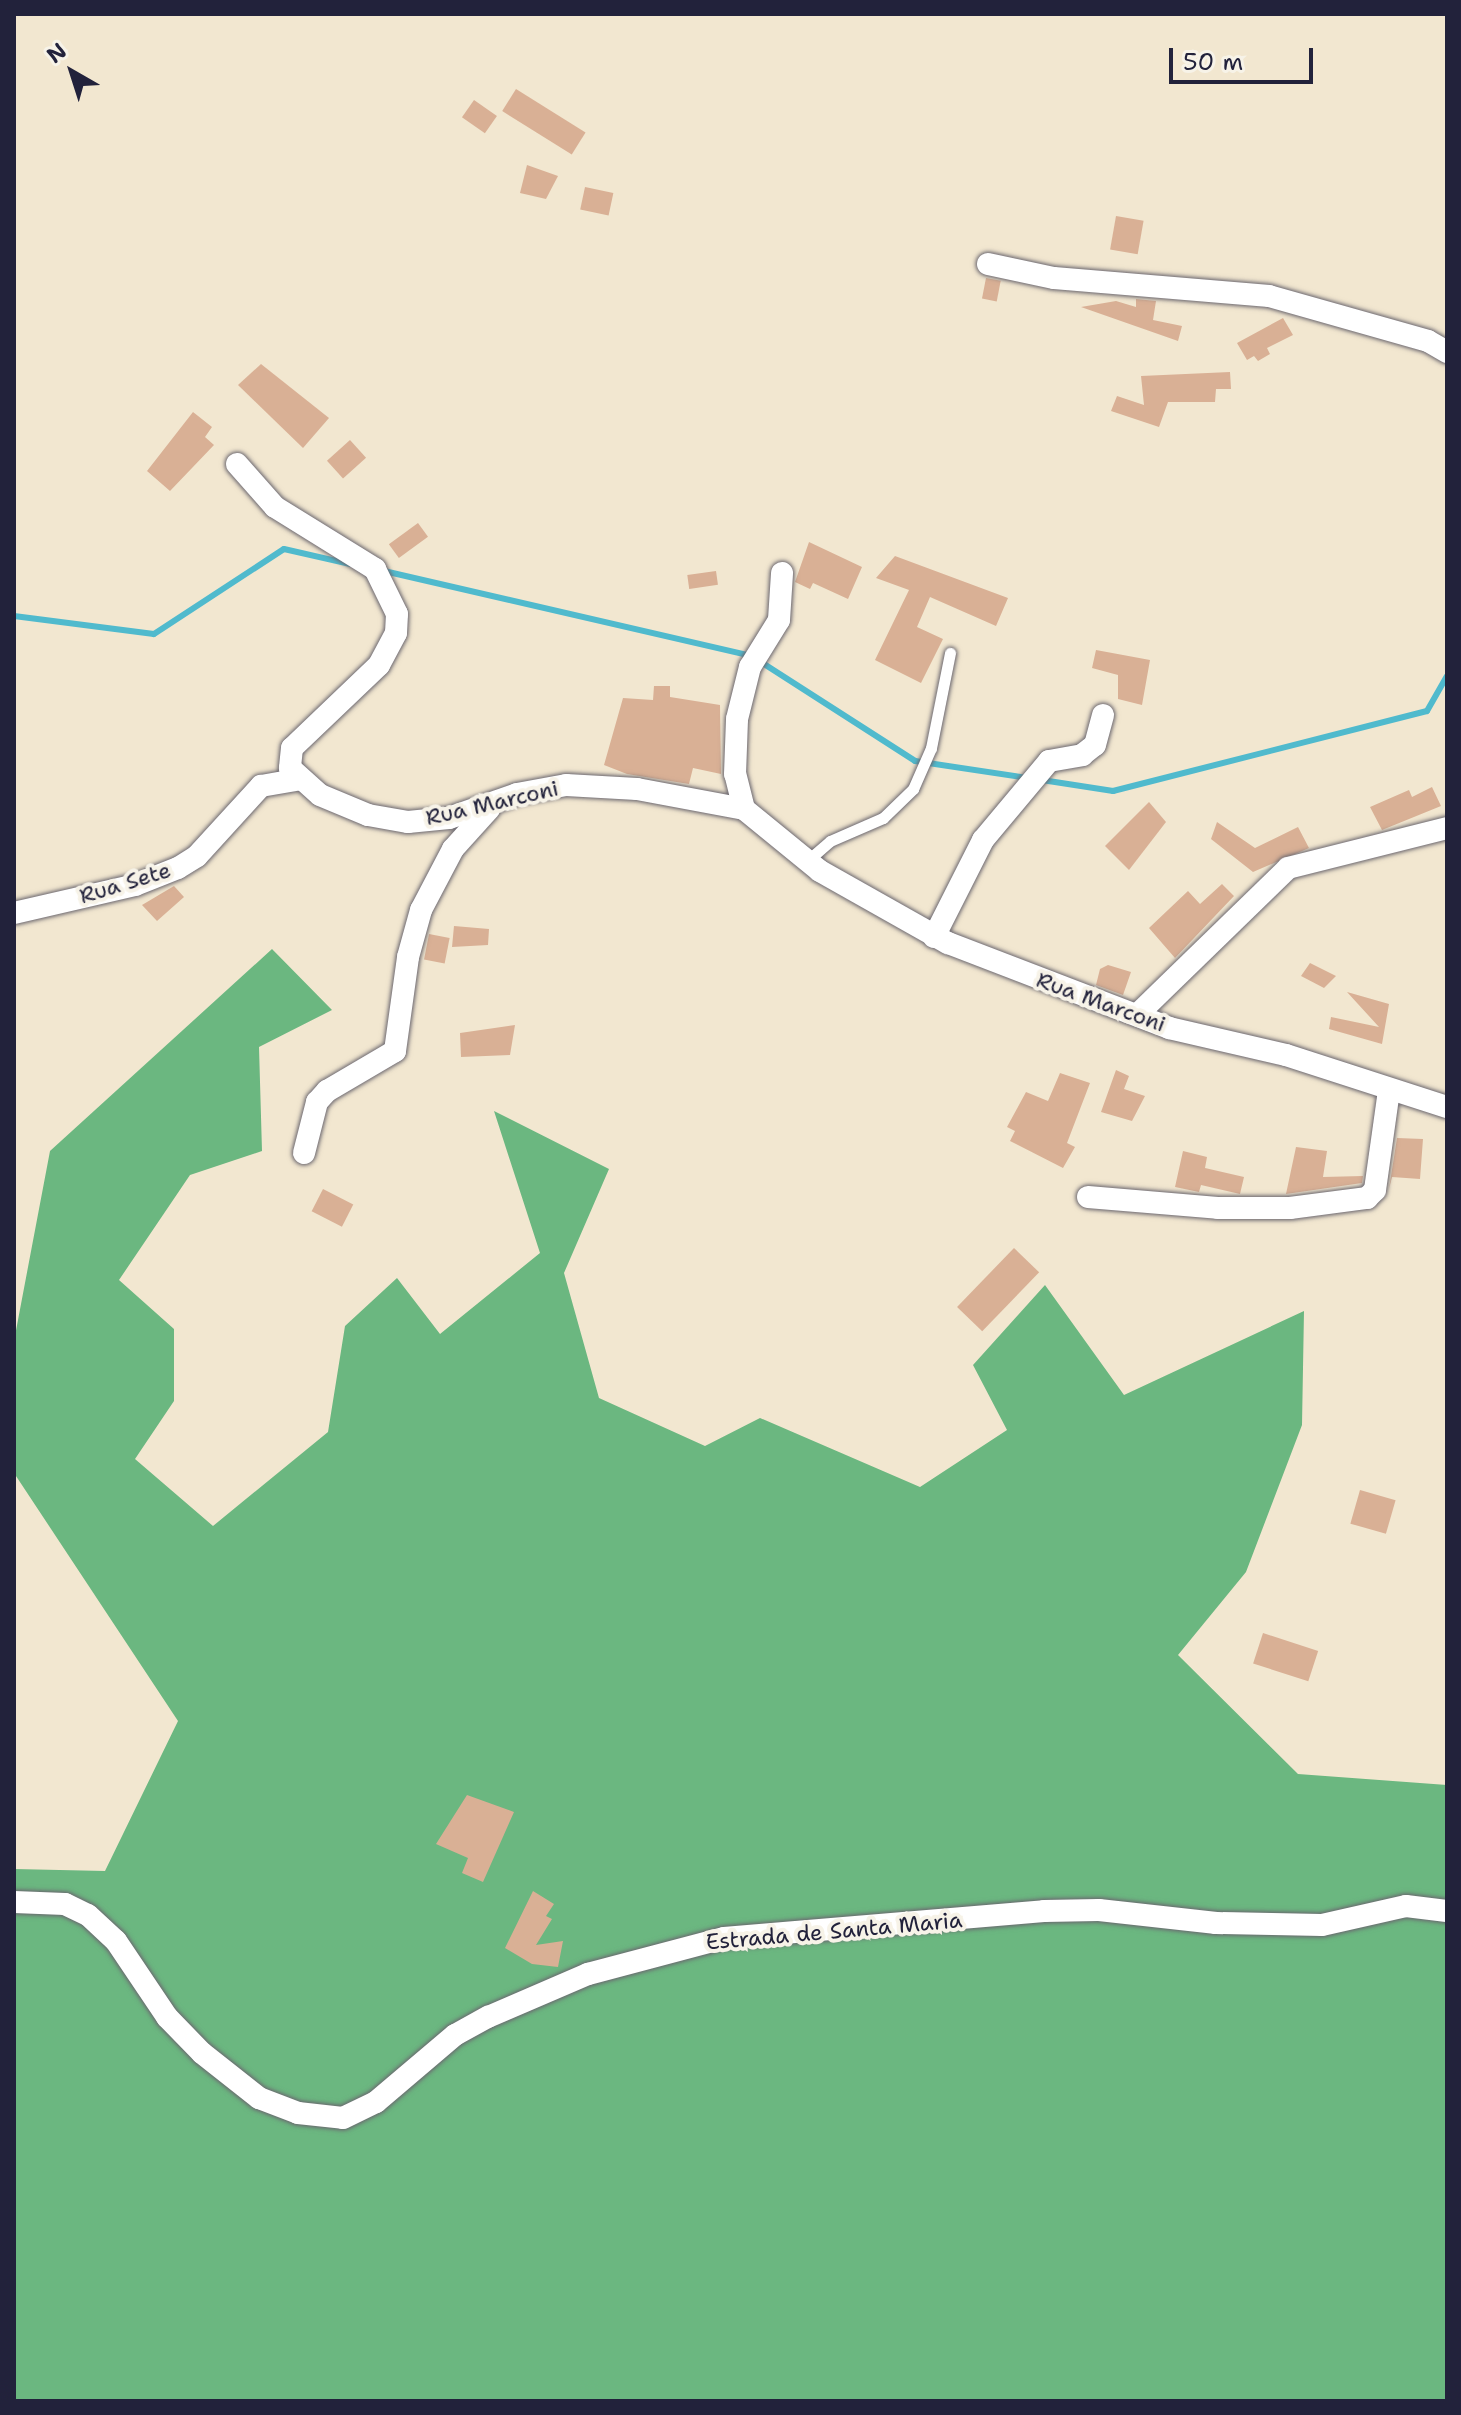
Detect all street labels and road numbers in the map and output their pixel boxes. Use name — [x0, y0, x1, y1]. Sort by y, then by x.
street label: Rua Marconi — [423, 775, 561, 831]
street label: Rua Sete — [76, 857, 174, 909]
street label: Rua Marconi — [1033, 966, 1169, 1038]
street label: Estrada de Santa Maria — [705, 1907, 963, 1955]

